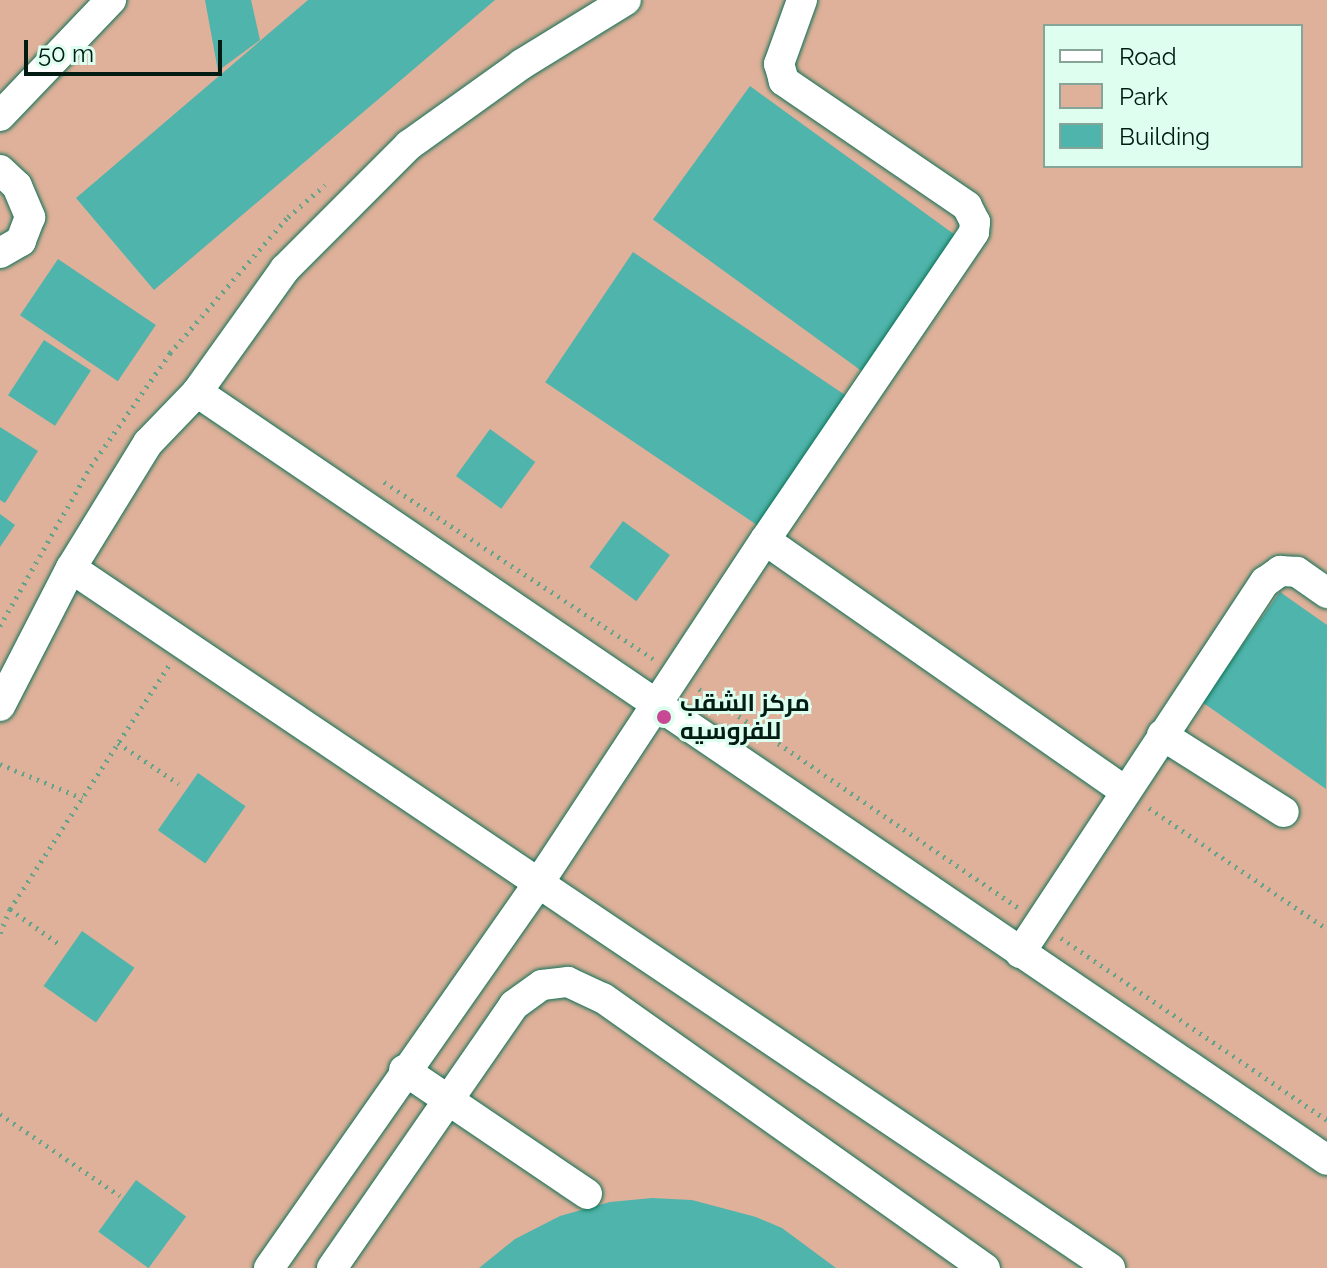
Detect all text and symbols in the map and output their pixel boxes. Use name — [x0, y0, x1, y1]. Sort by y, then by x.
scale bar — [28, 24, 226, 74]
legend — [1043, 24, 1303, 168]
text: 50 m — [38, 39, 94, 68]
text: Road — [1119, 42, 1177, 71]
text: Park — [1119, 82, 1168, 111]
text: Building — [1119, 122, 1210, 151]
place label: مركز الشقب للفروسيه — [680, 689, 810, 745]
marker: مركز الشقب للفروسيه — [655, 708, 673, 726]

